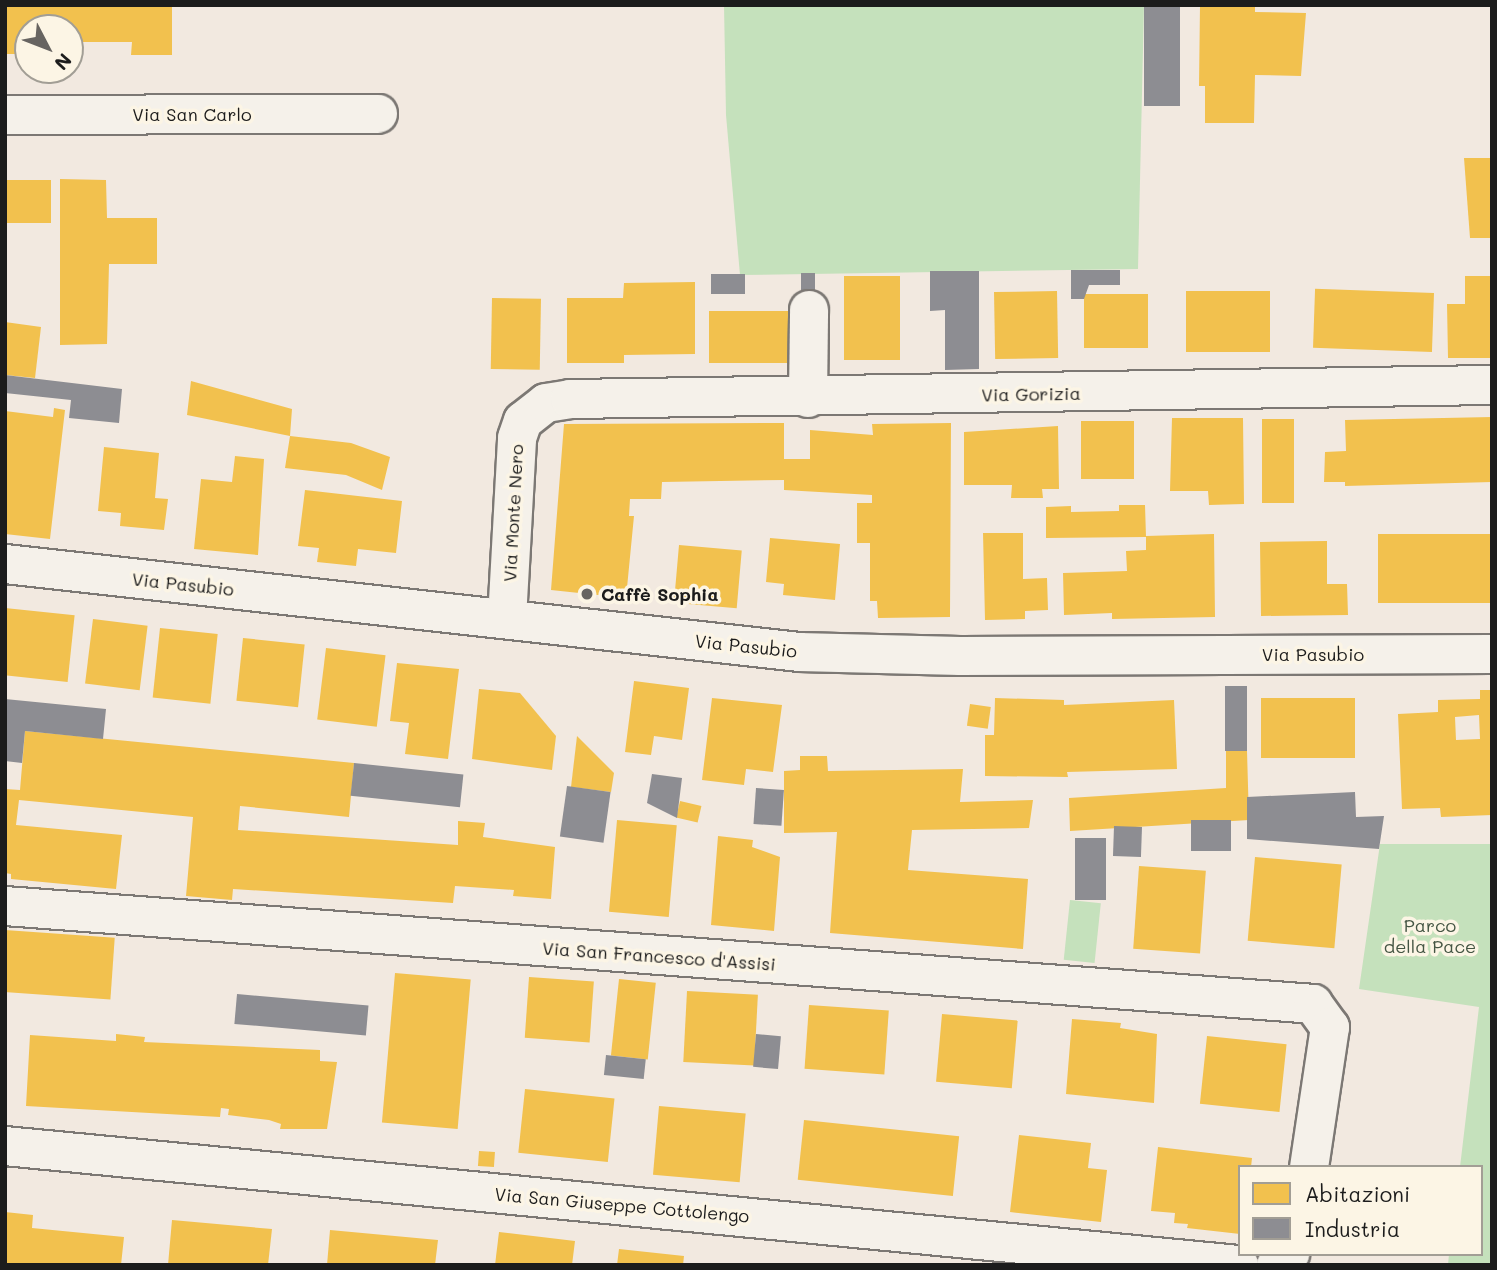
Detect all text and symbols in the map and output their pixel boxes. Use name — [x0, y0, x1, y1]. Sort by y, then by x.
north arrow — [14, 14, 84, 84]
text: N — [49, 48, 78, 76]
street label: Via San Carlo — [132, 103, 252, 125]
street label: Via Gorizia — [981, 382, 1081, 406]
street label: Via Monte Nero — [499, 444, 527, 582]
street label: Via Pasubio — [131, 568, 235, 600]
place label: Caffè Sophia — [601, 583, 718, 605]
marker: Caffè Sophia — [579, 586, 595, 602]
street label: Via Pasubio — [694, 630, 798, 662]
street label: Via Pasubio — [1262, 643, 1364, 665]
park label: Parco della Pace — [1384, 915, 1476, 958]
street label: Via San Francesco d'Assisi — [542, 937, 776, 975]
legend — [1238, 1165, 1483, 1256]
text: Abitazioni — [1305, 1180, 1410, 1207]
street label: Via San Giuseppe Cottolengo — [494, 1183, 750, 1227]
text: Industria — [1305, 1215, 1400, 1242]

